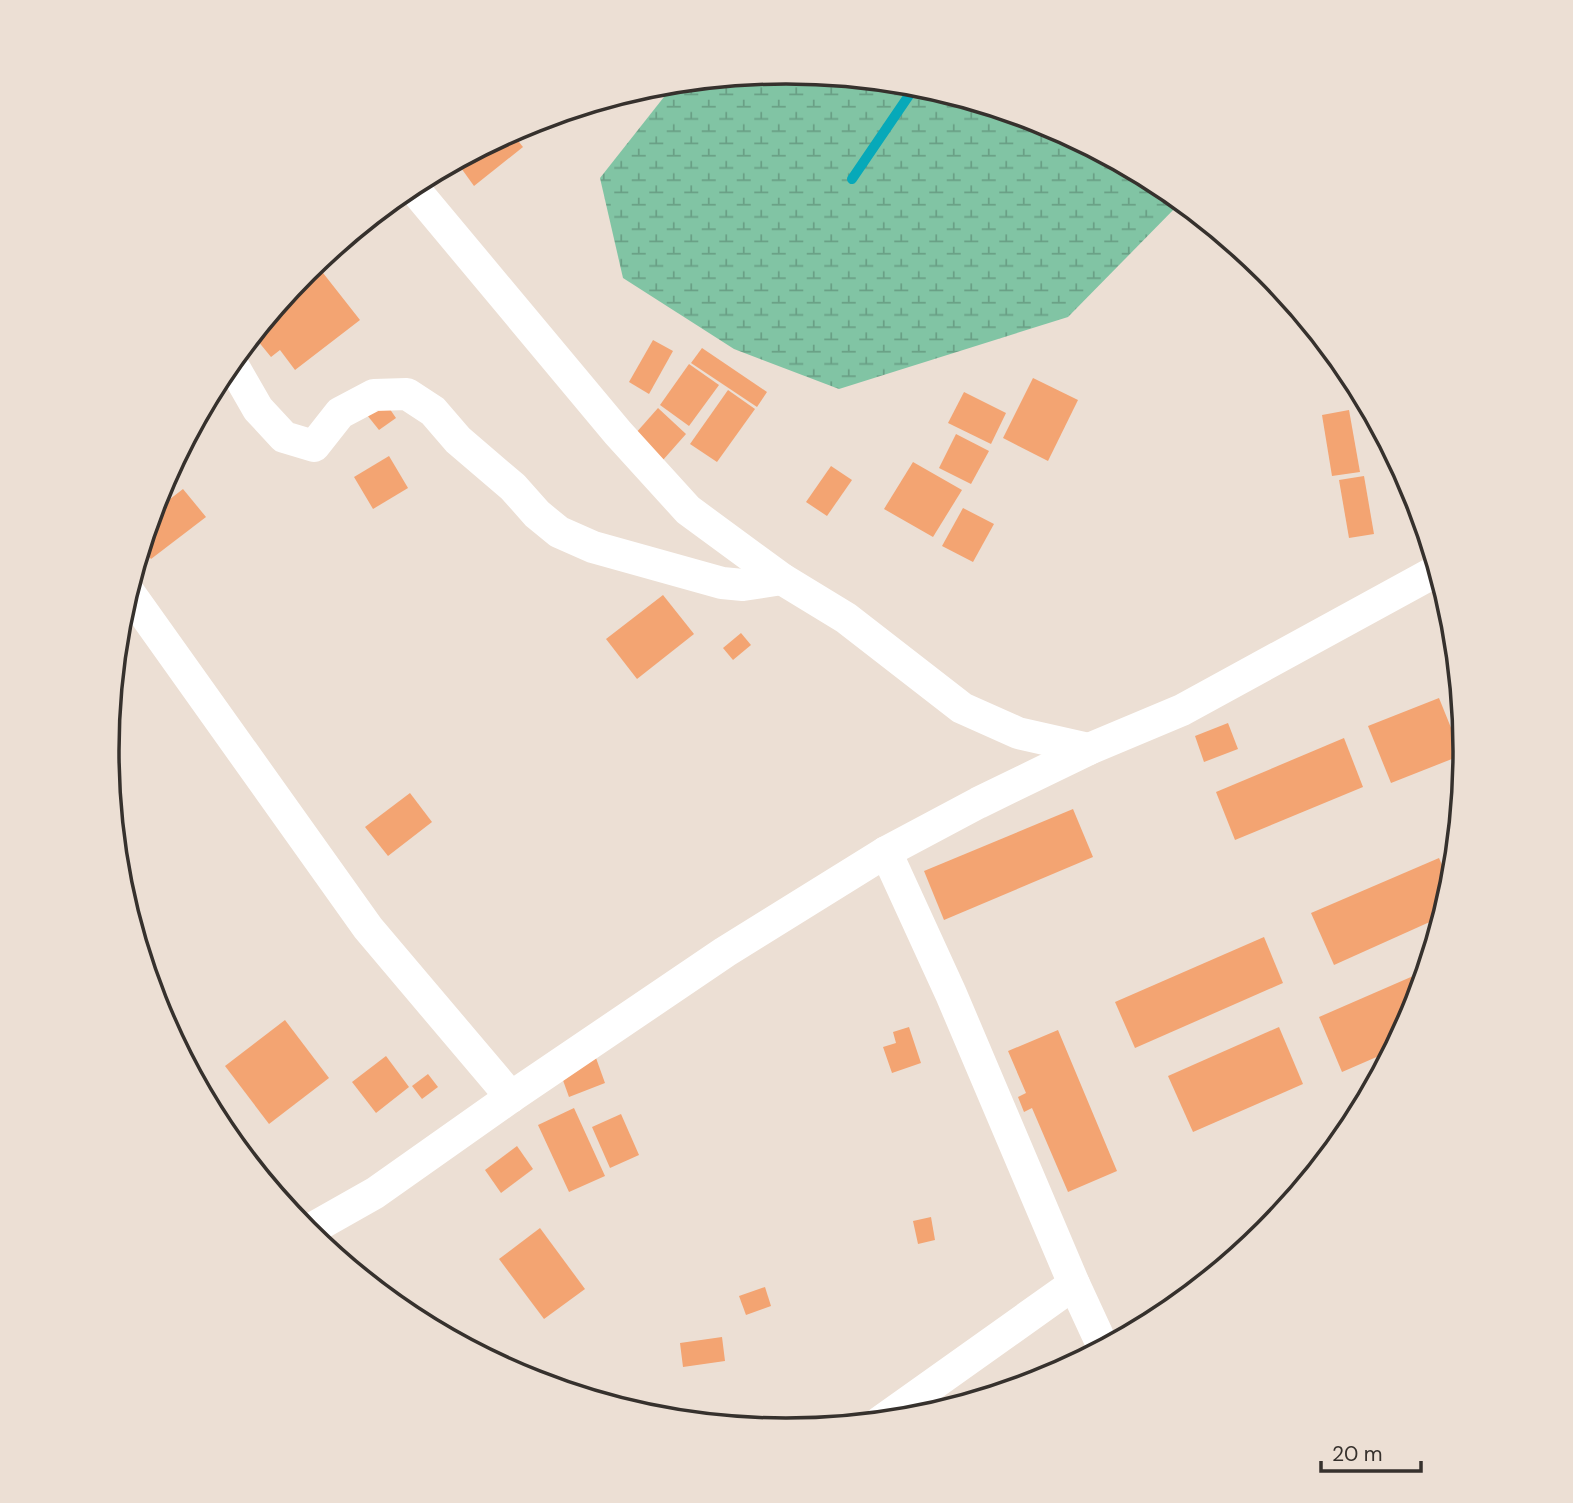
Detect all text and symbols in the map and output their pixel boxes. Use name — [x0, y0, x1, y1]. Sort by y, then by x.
scale bar — [1321, 1430, 1421, 1474]
text: 20 m — [1332, 1440, 1383, 1468]

